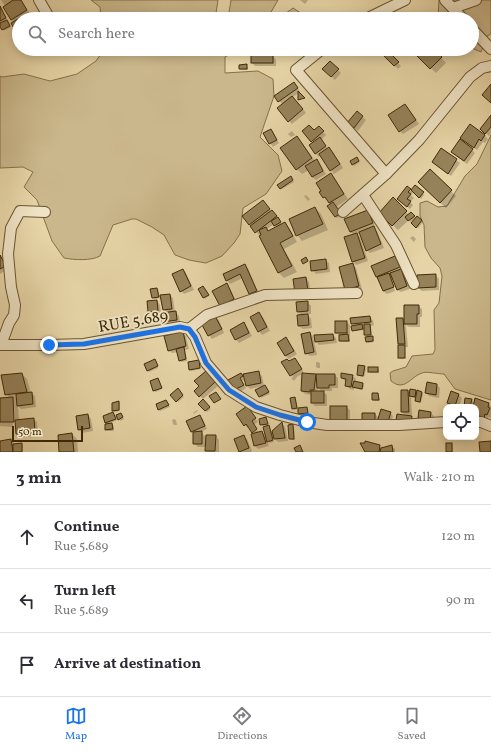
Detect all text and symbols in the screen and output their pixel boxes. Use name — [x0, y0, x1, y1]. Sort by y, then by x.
search box — [12, 12, 479, 56]
icon: search — [26, 23, 48, 45]
text: Search here — [58, 24, 135, 45]
street label: RUE 5.689 — [97, 305, 170, 339]
route end — [40, 336, 58, 354]
map controls — [443, 404, 479, 440]
button: locate — [443, 404, 479, 440]
route start — [298, 413, 316, 431]
scale bar — [12, 424, 83, 443]
text: 50 m — [18, 425, 42, 440]
text: 3 min — [16, 467, 62, 490]
text: Walk · 210 m — [404, 469, 475, 487]
text: Continue — [54, 517, 119, 538]
icon: ahead — [16, 526, 38, 548]
text: 120 m — [441, 528, 475, 546]
text: Rue 5.689 — [54, 538, 108, 556]
text: Turn left — [54, 581, 116, 602]
icon: left — [16, 590, 38, 612]
text: 90 m — [446, 592, 475, 610]
text: Rue 5.689 — [54, 602, 108, 620]
icon: arrive — [16, 654, 38, 676]
text: Arrive at destination — [54, 654, 201, 675]
tab: Map — [65, 705, 87, 744]
tab: Directions — [217, 705, 268, 744]
tab: Saved — [398, 705, 426, 744]

